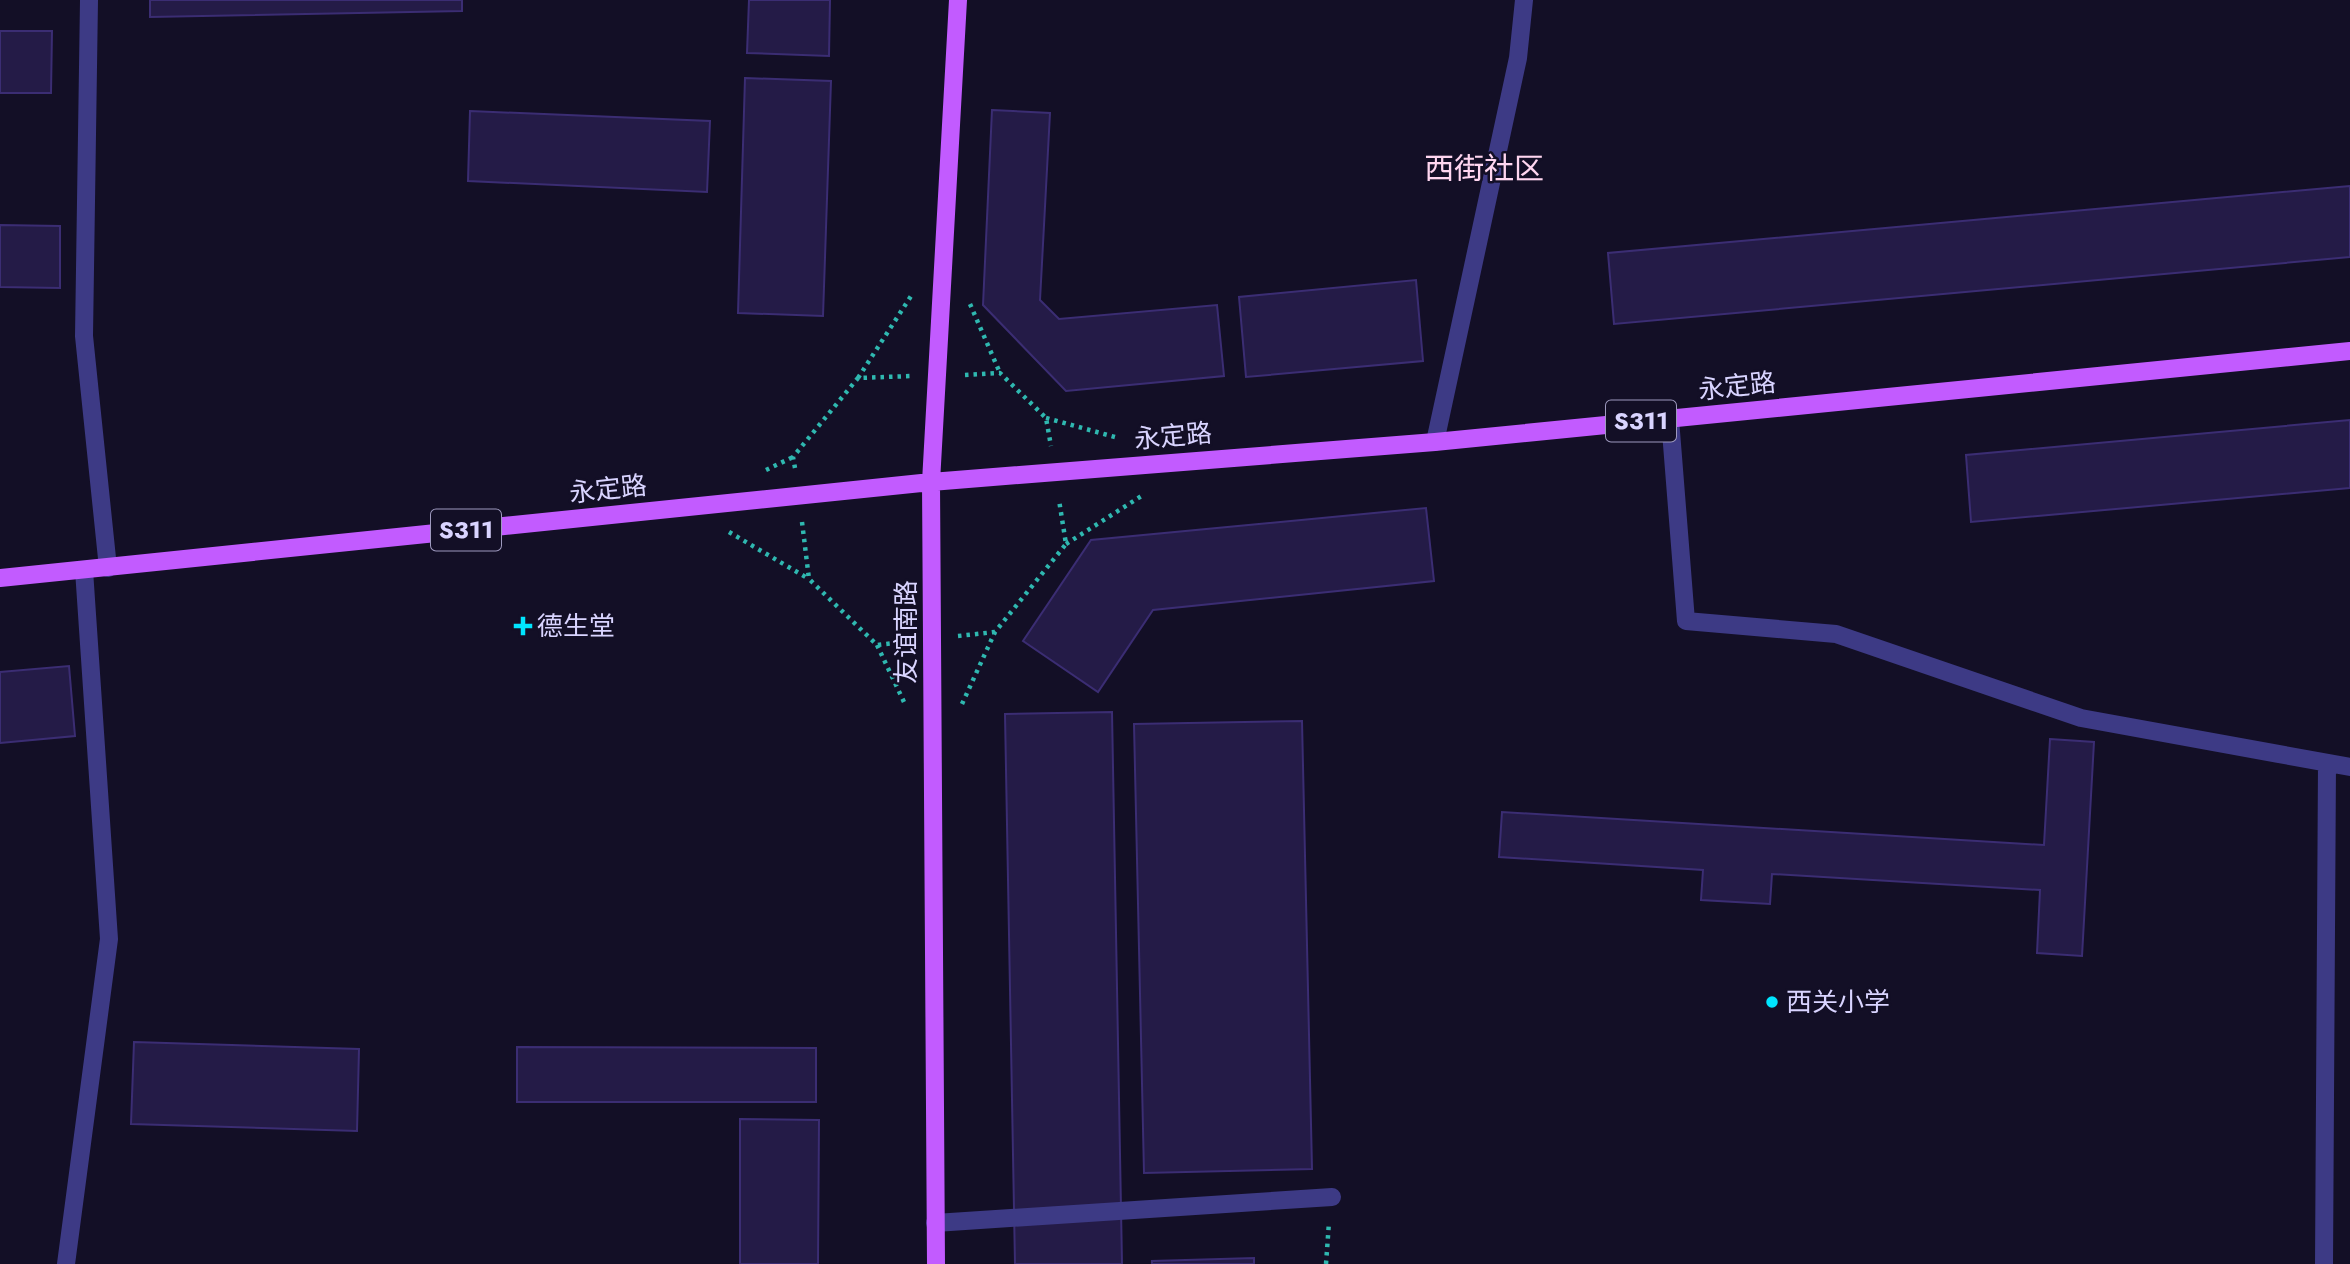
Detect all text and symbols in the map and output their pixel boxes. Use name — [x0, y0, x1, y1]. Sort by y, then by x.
district label: 西街社区 — [1424, 147, 1544, 190]
street label: 永定路 — [1696, 363, 1778, 409]
road number: S311 — [1606, 400, 1676, 442]
street label: 永定路 — [1132, 414, 1214, 458]
street label: 永定路 — [567, 466, 649, 512]
road number: S311 — [431, 509, 501, 550]
street label: 友谊南路 — [887, 580, 925, 684]
place label: 德生堂 — [537, 607, 615, 645]
marker: 德生堂 — [515, 618, 531, 634]
place label: 西关小学 — [1786, 983, 1890, 1021]
marker: 西关小学 — [1764, 994, 1780, 1010]

